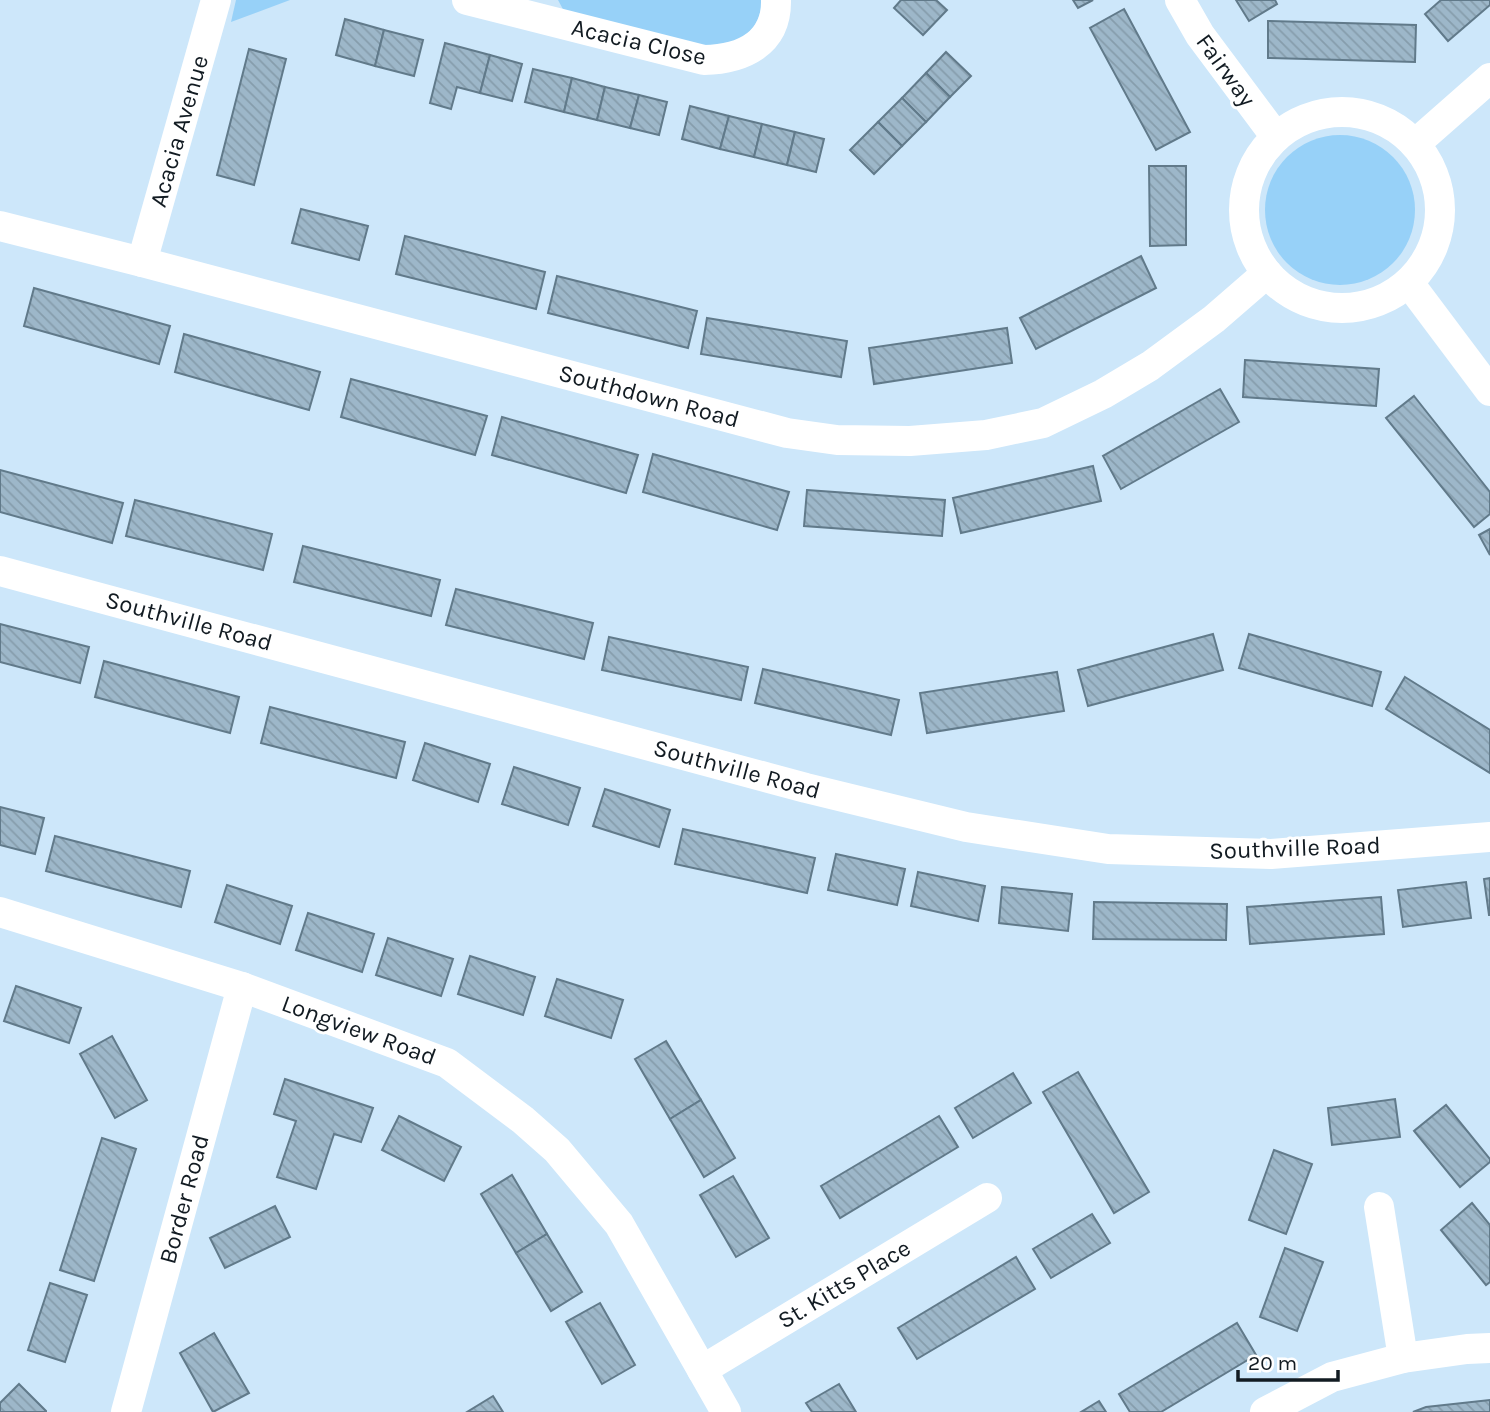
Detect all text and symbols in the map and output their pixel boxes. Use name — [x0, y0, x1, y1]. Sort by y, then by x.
street label: Acacia Close — [569, 13, 709, 71]
street label: Fairway — [1190, 28, 1262, 112]
street label: Acacia Avenue — [144, 52, 214, 210]
street label: Southdown Road — [556, 358, 742, 434]
street label: Southville Road — [103, 585, 275, 657]
street label: Southville Road — [651, 733, 823, 805]
street label: Southville Road — [1209, 831, 1381, 865]
street label: Longview Road — [278, 989, 440, 1071]
street label: Border Road — [153, 1131, 215, 1267]
street label: St. Kitts Place — [773, 1233, 915, 1335]
scale bar — [1238, 1338, 1338, 1382]
text: 20 m — [1248, 1351, 1297, 1375]

